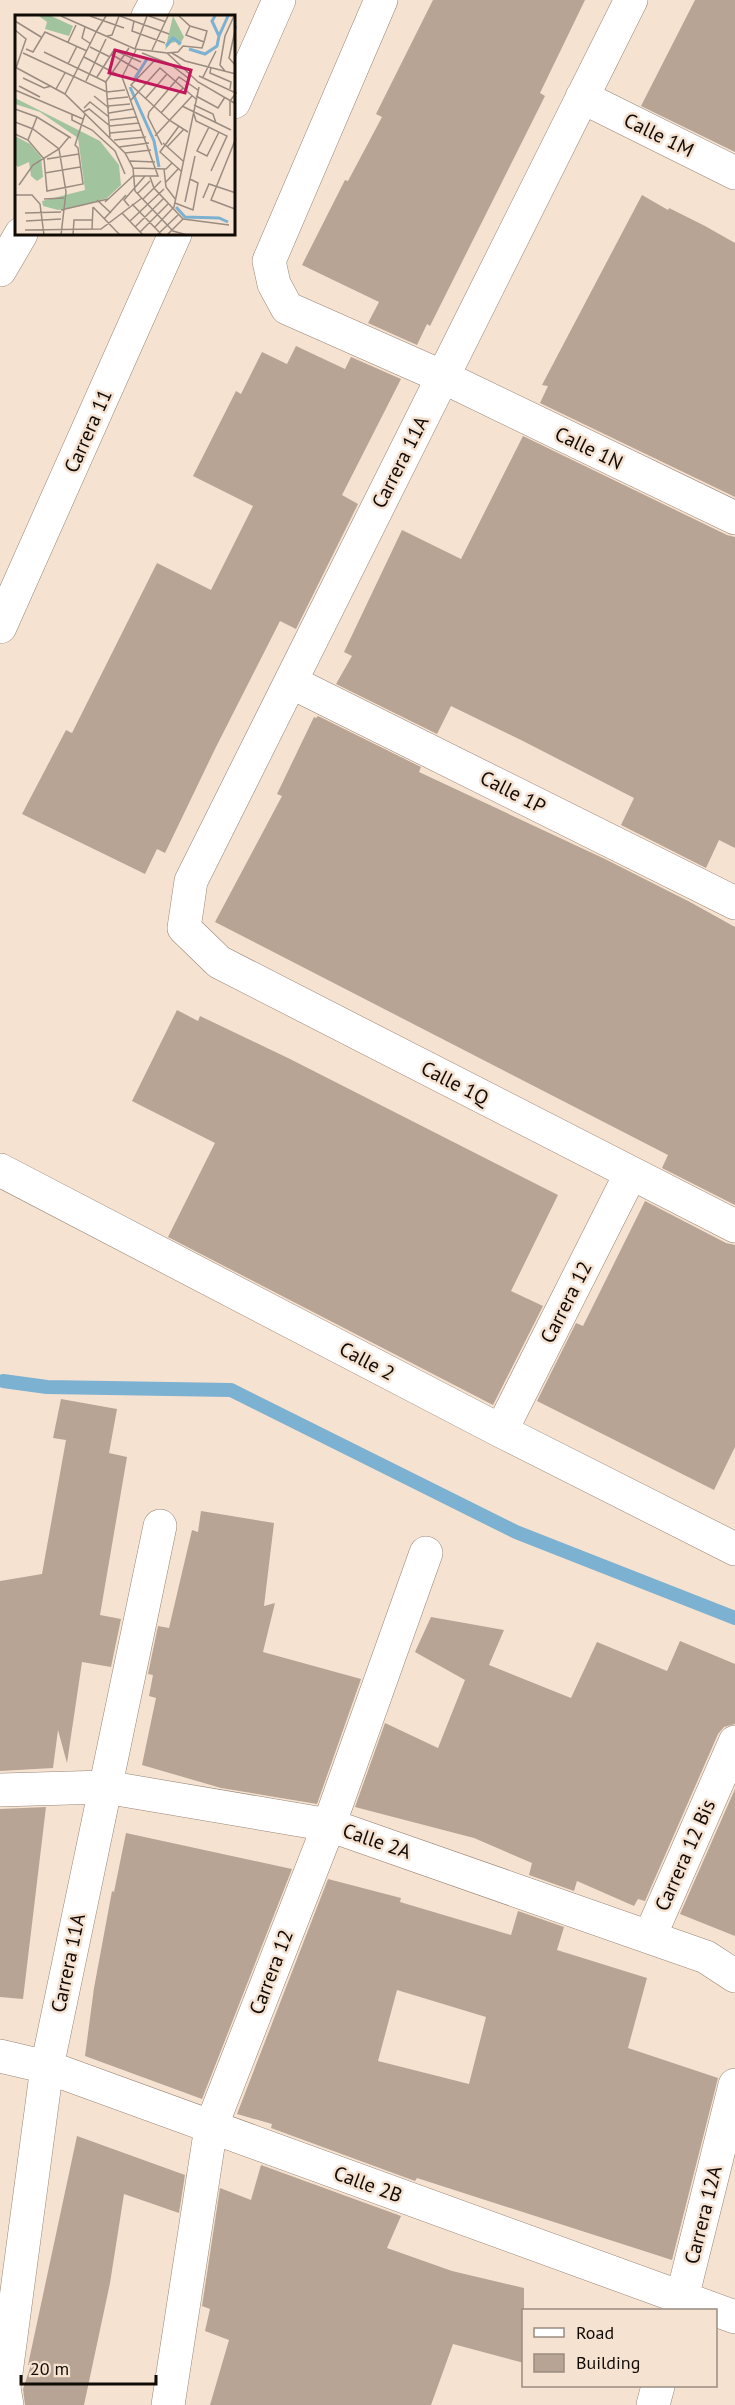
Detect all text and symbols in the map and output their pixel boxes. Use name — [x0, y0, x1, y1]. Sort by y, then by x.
inset map — [15, 15, 236, 236]
street label: Calle 1M — [620, 107, 698, 163]
street label: Carrera 11 — [58, 385, 118, 477]
street label: Carrera 11A — [366, 411, 434, 513]
street label: Calle 1N — [551, 420, 627, 476]
street label: Calle 1P — [476, 764, 550, 820]
street label: Calle 1Q — [417, 1055, 494, 1112]
street label: Carrera 12 — [534, 1257, 598, 1347]
street label: Calle 2 — [335, 1336, 399, 1386]
street label: Carrera 12 Bis — [649, 1795, 721, 1915]
street label: Calle 2A — [339, 1817, 415, 1865]
street label: Carrera 11A — [45, 1911, 91, 2015]
street label: Carrera 12 — [243, 1926, 299, 2018]
street label: Calle 2B — [330, 2160, 406, 2208]
street label: Carrera 12A — [678, 2163, 728, 2267]
legend — [522, 2309, 717, 2387]
text: Road — [576, 2321, 614, 2344]
scale bar — [21, 2348, 156, 2386]
text: Building — [576, 2351, 640, 2374]
text: 20 m — [30, 2357, 69, 2380]

